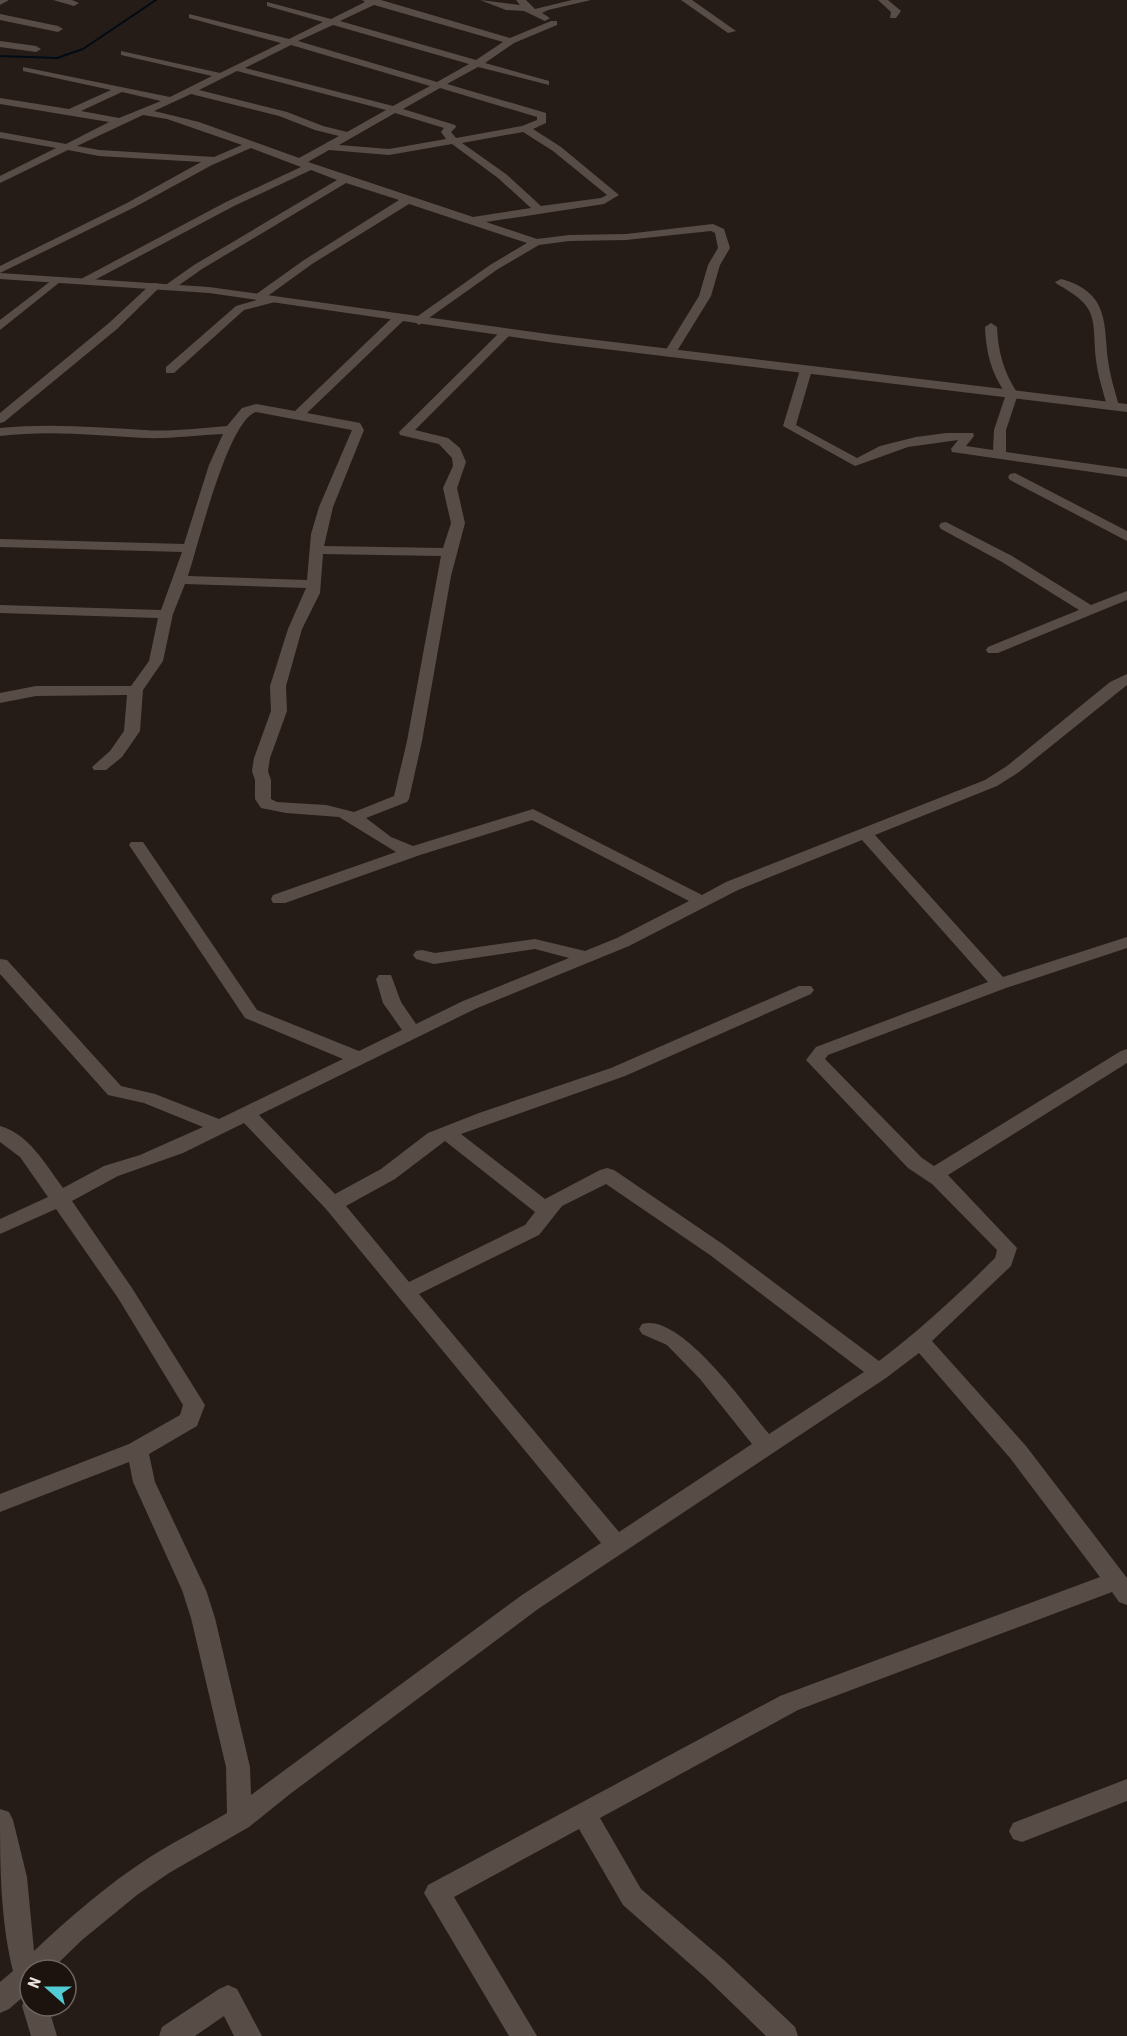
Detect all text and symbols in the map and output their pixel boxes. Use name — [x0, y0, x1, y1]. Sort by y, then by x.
north arrow — [18, 1958, 78, 2018]
text: N — [24, 1975, 45, 1991]

